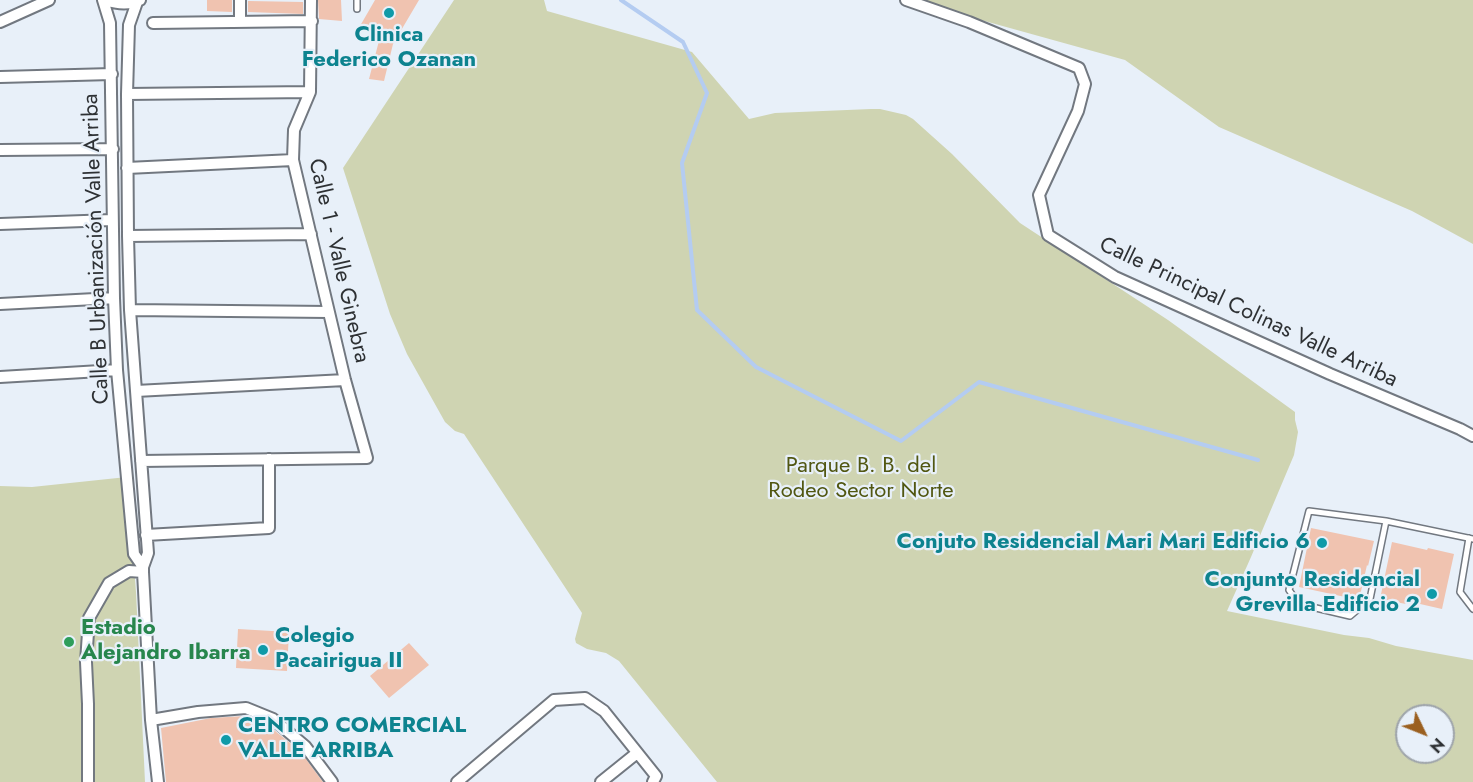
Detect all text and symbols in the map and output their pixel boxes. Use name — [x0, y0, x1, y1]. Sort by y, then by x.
marker: Clinica Federico Ozanan — [382, 6, 396, 20]
place label: Clinica Federico Ozanan — [302, 23, 476, 74]
street label: Calle B Urbanización Valle Arriba — [78, 93, 116, 405]
street label: Calle 1 - Valle Ginebra — [302, 156, 374, 366]
street label: Calle Principal Colinas Valle Arriba — [1095, 232, 1401, 394]
park label: Parque B. B. del Rodeo Sector Norte — [768, 454, 954, 506]
place label: Conjuto Residencial Mari Mari Edificio 6 — [896, 530, 1310, 556]
marker: Conjuto Residencial Mari Mari Edificio 6 — [1315, 536, 1329, 550]
place label: Conjunto Residencial Grevilla Edificio 2 — [1205, 568, 1420, 620]
marker: Conjunto Residencial Grevilla Edificio 2 — [1425, 587, 1439, 601]
place label: Estadio Alejandro Ibarra — [81, 616, 250, 668]
place label: Colegio Pacairigua II — [275, 624, 402, 676]
marker: Estadio Alejandro Ibarra — [62, 635, 76, 649]
marker: Colegio Pacairigua II — [256, 643, 270, 657]
north arrow — [1395, 704, 1455, 764]
place label: CENTRO COMERCIAL VALLE ARRIBA — [238, 714, 466, 766]
marker: CENTRO COMERCIAL VALLE ARRIBA — [219, 733, 233, 747]
text: N — [1424, 733, 1450, 758]

